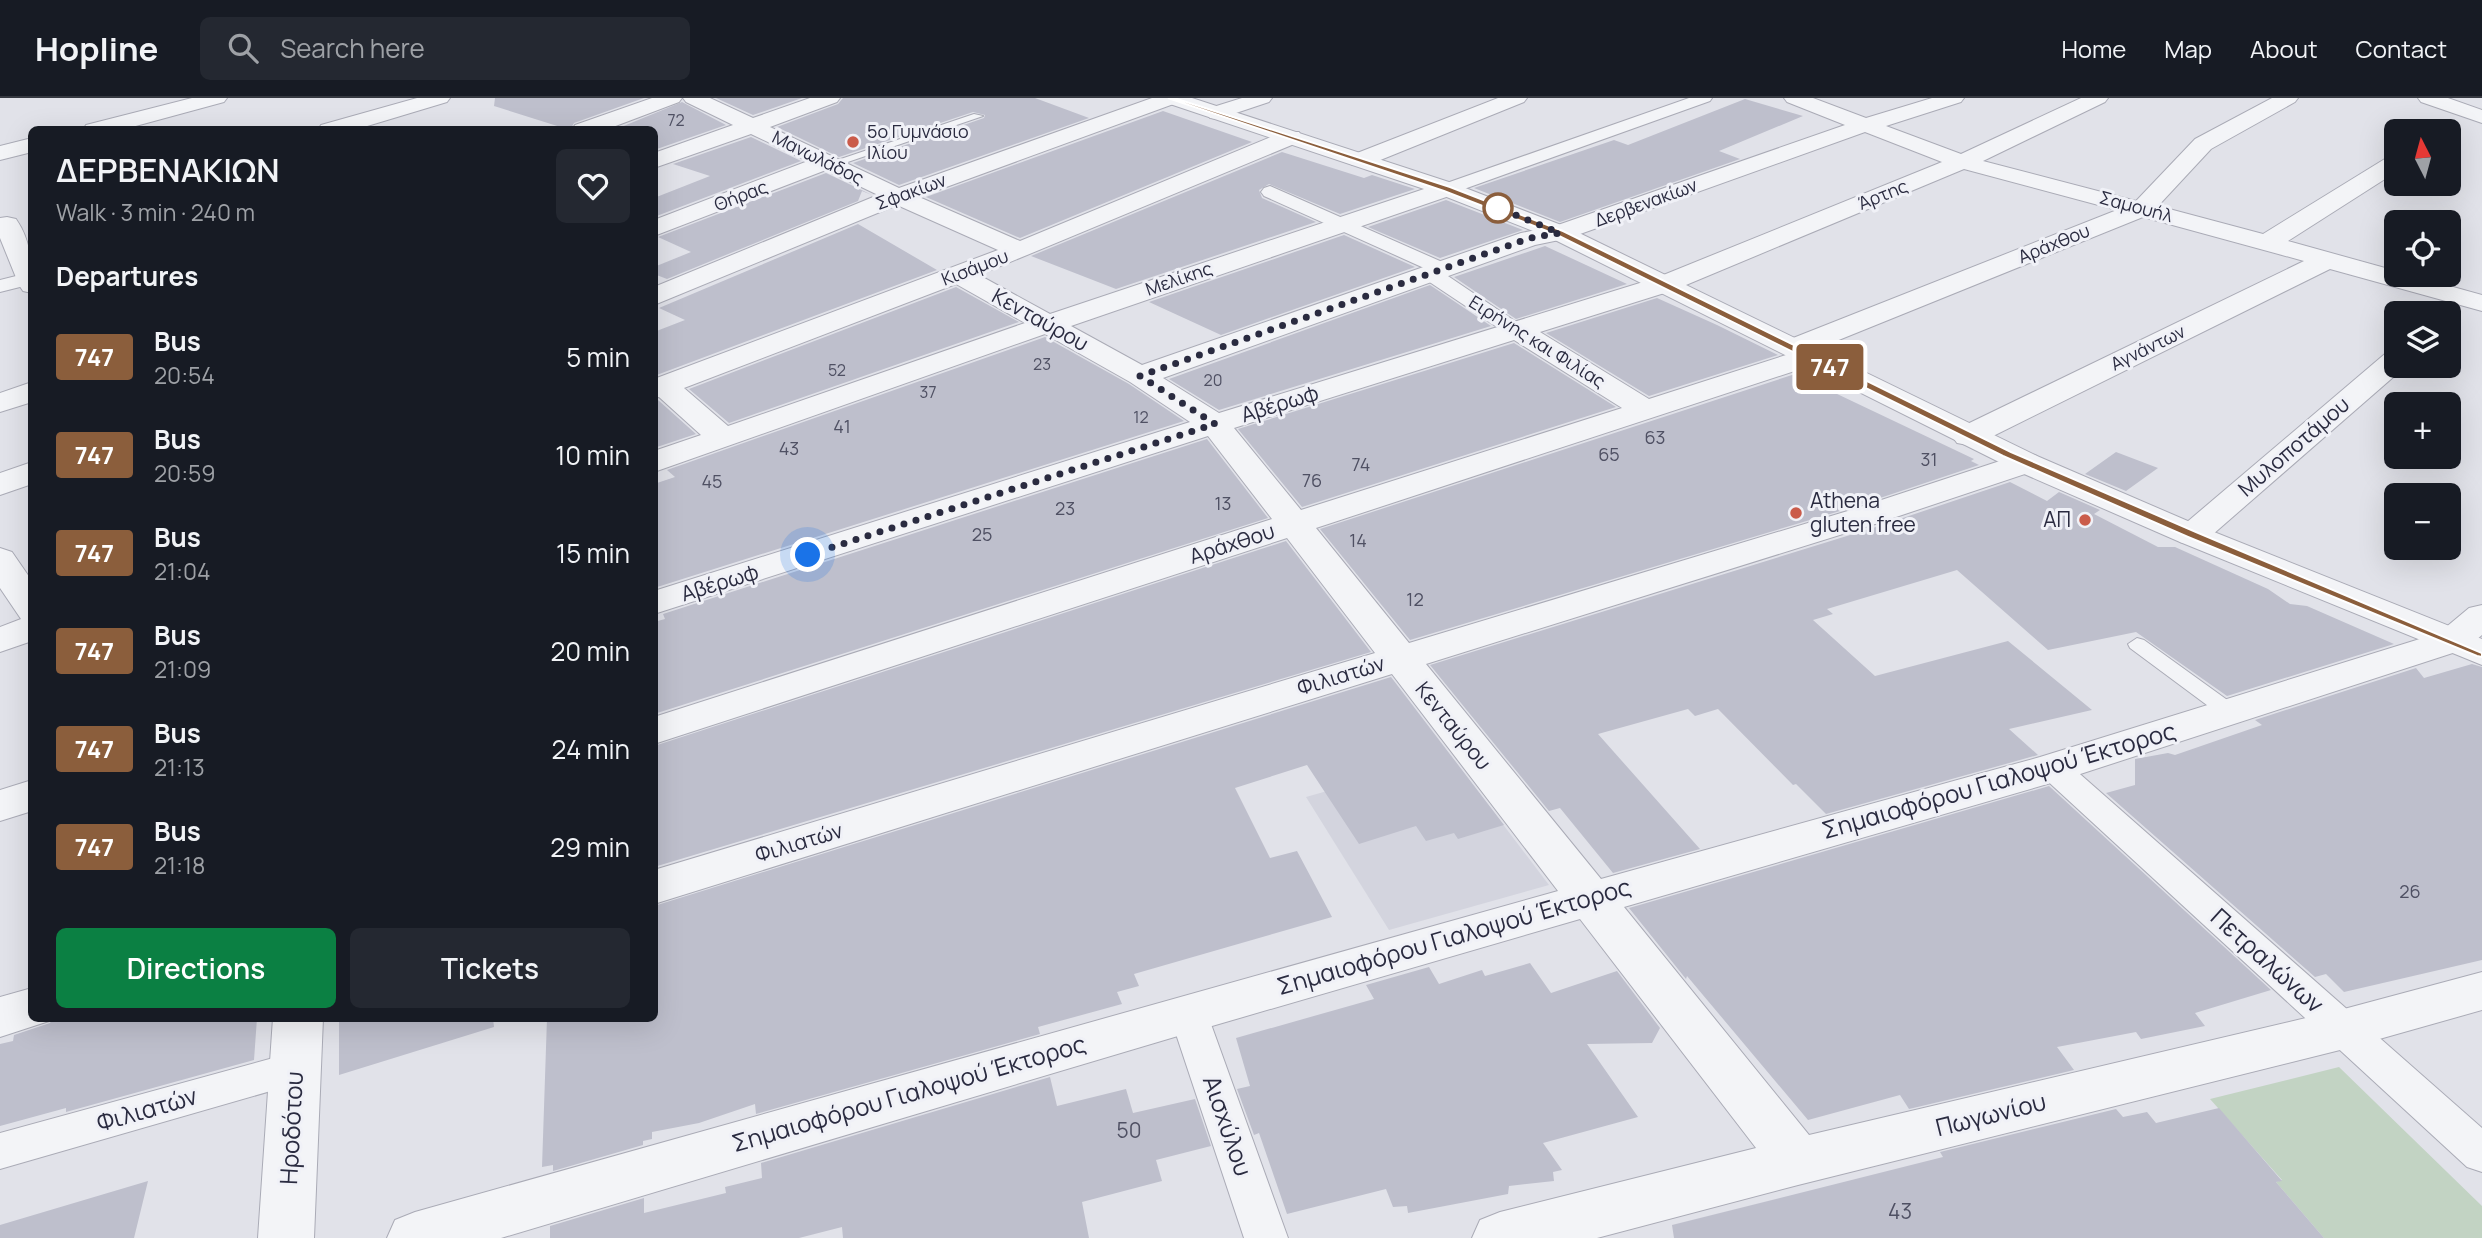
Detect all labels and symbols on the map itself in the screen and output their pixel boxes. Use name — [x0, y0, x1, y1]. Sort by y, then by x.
house number: 72 — [667, 109, 685, 131]
place label: 5ο Γυμνάσιο Ιλίου — [867, 119, 969, 164]
north arrow — [2384, 119, 2460, 196]
street label: Μανωλάδος — [769, 125, 868, 190]
marker: 5ο Γυμνάσιο Ιλίου — [845, 134, 861, 150]
street label: Σφακίων — [872, 167, 949, 215]
street label: Δερβενακίων — [1591, 172, 1700, 232]
street label: Άρτης — [1854, 173, 1911, 215]
street label: Θήρας — [710, 174, 771, 216]
street label: Σαμουήλ — [2097, 185, 2176, 227]
unlabelled marker — [1483, 193, 1513, 223]
street label: Αράχθου — [2014, 218, 2093, 268]
street label: Κισάμου — [938, 243, 1012, 291]
street label: Μελίκης — [1142, 255, 1215, 301]
street label: Κενταύρου — [987, 281, 1094, 357]
street label: Ειρήνης και Φιλίας — [1465, 289, 1610, 393]
street label: Αγνάντων — [2106, 319, 2189, 376]
line badge: 747 — [1790, 344, 1870, 390]
house number: 23 — [1033, 353, 1051, 375]
house number: 52 — [828, 359, 846, 381]
house number: 20 — [1204, 369, 1222, 391]
street label: Αβέρωφ — [1237, 378, 1322, 428]
house number: 37 — [920, 381, 936, 403]
street label: Μυλοποτάμου — [2232, 390, 2355, 502]
house number: 12 — [1133, 406, 1149, 428]
house number: 41 — [833, 414, 851, 438]
house number: 63 — [1644, 425, 1666, 449]
house number: 43 — [779, 436, 799, 460]
house number: 65 — [1598, 442, 1620, 466]
house number: 31 — [1921, 447, 1937, 471]
house number: 74 — [1352, 452, 1370, 476]
house number: 76 — [1302, 468, 1322, 492]
house number: 45 — [701, 469, 723, 493]
place label: Athena gluten free — [1810, 486, 1916, 538]
house number: 13 — [1215, 491, 1231, 515]
house number: 23 — [1055, 496, 1075, 520]
marker: Athena gluten free — [1788, 505, 1804, 521]
place label: ΑΠ — [2043, 505, 2071, 533]
marker: ΑΠ — [2077, 512, 2093, 528]
street label: Αράχθου — [1185, 516, 1278, 570]
house number: 25 — [972, 522, 992, 546]
house number: 14 — [1349, 528, 1367, 552]
your location — [790, 537, 825, 572]
street label: Αβέρωφ — [677, 557, 762, 607]
house number: 12 — [1406, 587, 1424, 611]
street label: Φιλιατών — [1294, 648, 1388, 702]
street label: Κενταύρου — [1410, 675, 1498, 775]
street label: Σημαιοφόρου Γιαλοψού Έκτορος — [1818, 713, 2179, 846]
street label: Φιλιατών — [752, 815, 846, 869]
street label: Σημαιοφόρου Γιαλοψού Έκτορος — [1273, 869, 1634, 1002]
house number: 26 — [2399, 879, 2421, 903]
street label: Πετραλώνων — [2204, 900, 2332, 1020]
street label: Σημαιοφόρου Γιαλοψού Έκτορος — [728, 1026, 1089, 1159]
street label: Ηροδότου — [271, 1071, 310, 1185]
street label: Αισχύλου — [1196, 1071, 1261, 1180]
street label: Φιλιατών — [93, 1079, 201, 1139]
street label: Πωγωνίου — [1932, 1084, 2049, 1143]
house number: 50 — [1117, 1116, 1141, 1144]
house number: 43 — [1888, 1197, 1912, 1225]

